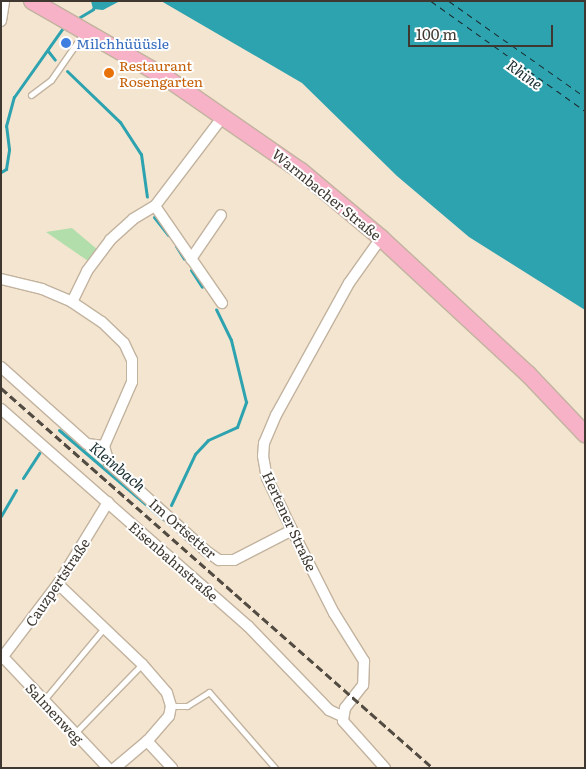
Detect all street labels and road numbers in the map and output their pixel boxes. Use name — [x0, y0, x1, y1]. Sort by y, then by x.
street label: Warmbacher Straße — [269, 145, 385, 243]
street label: Hertener Straße — [260, 468, 320, 574]
street label: Im Ortsetter — [146, 494, 220, 562]
street label: Eisenbahnstraße — [126, 518, 222, 604]
street label: Cauzpertstraße — [21, 535, 93, 629]
street label: Salmenweg — [23, 679, 87, 747]

